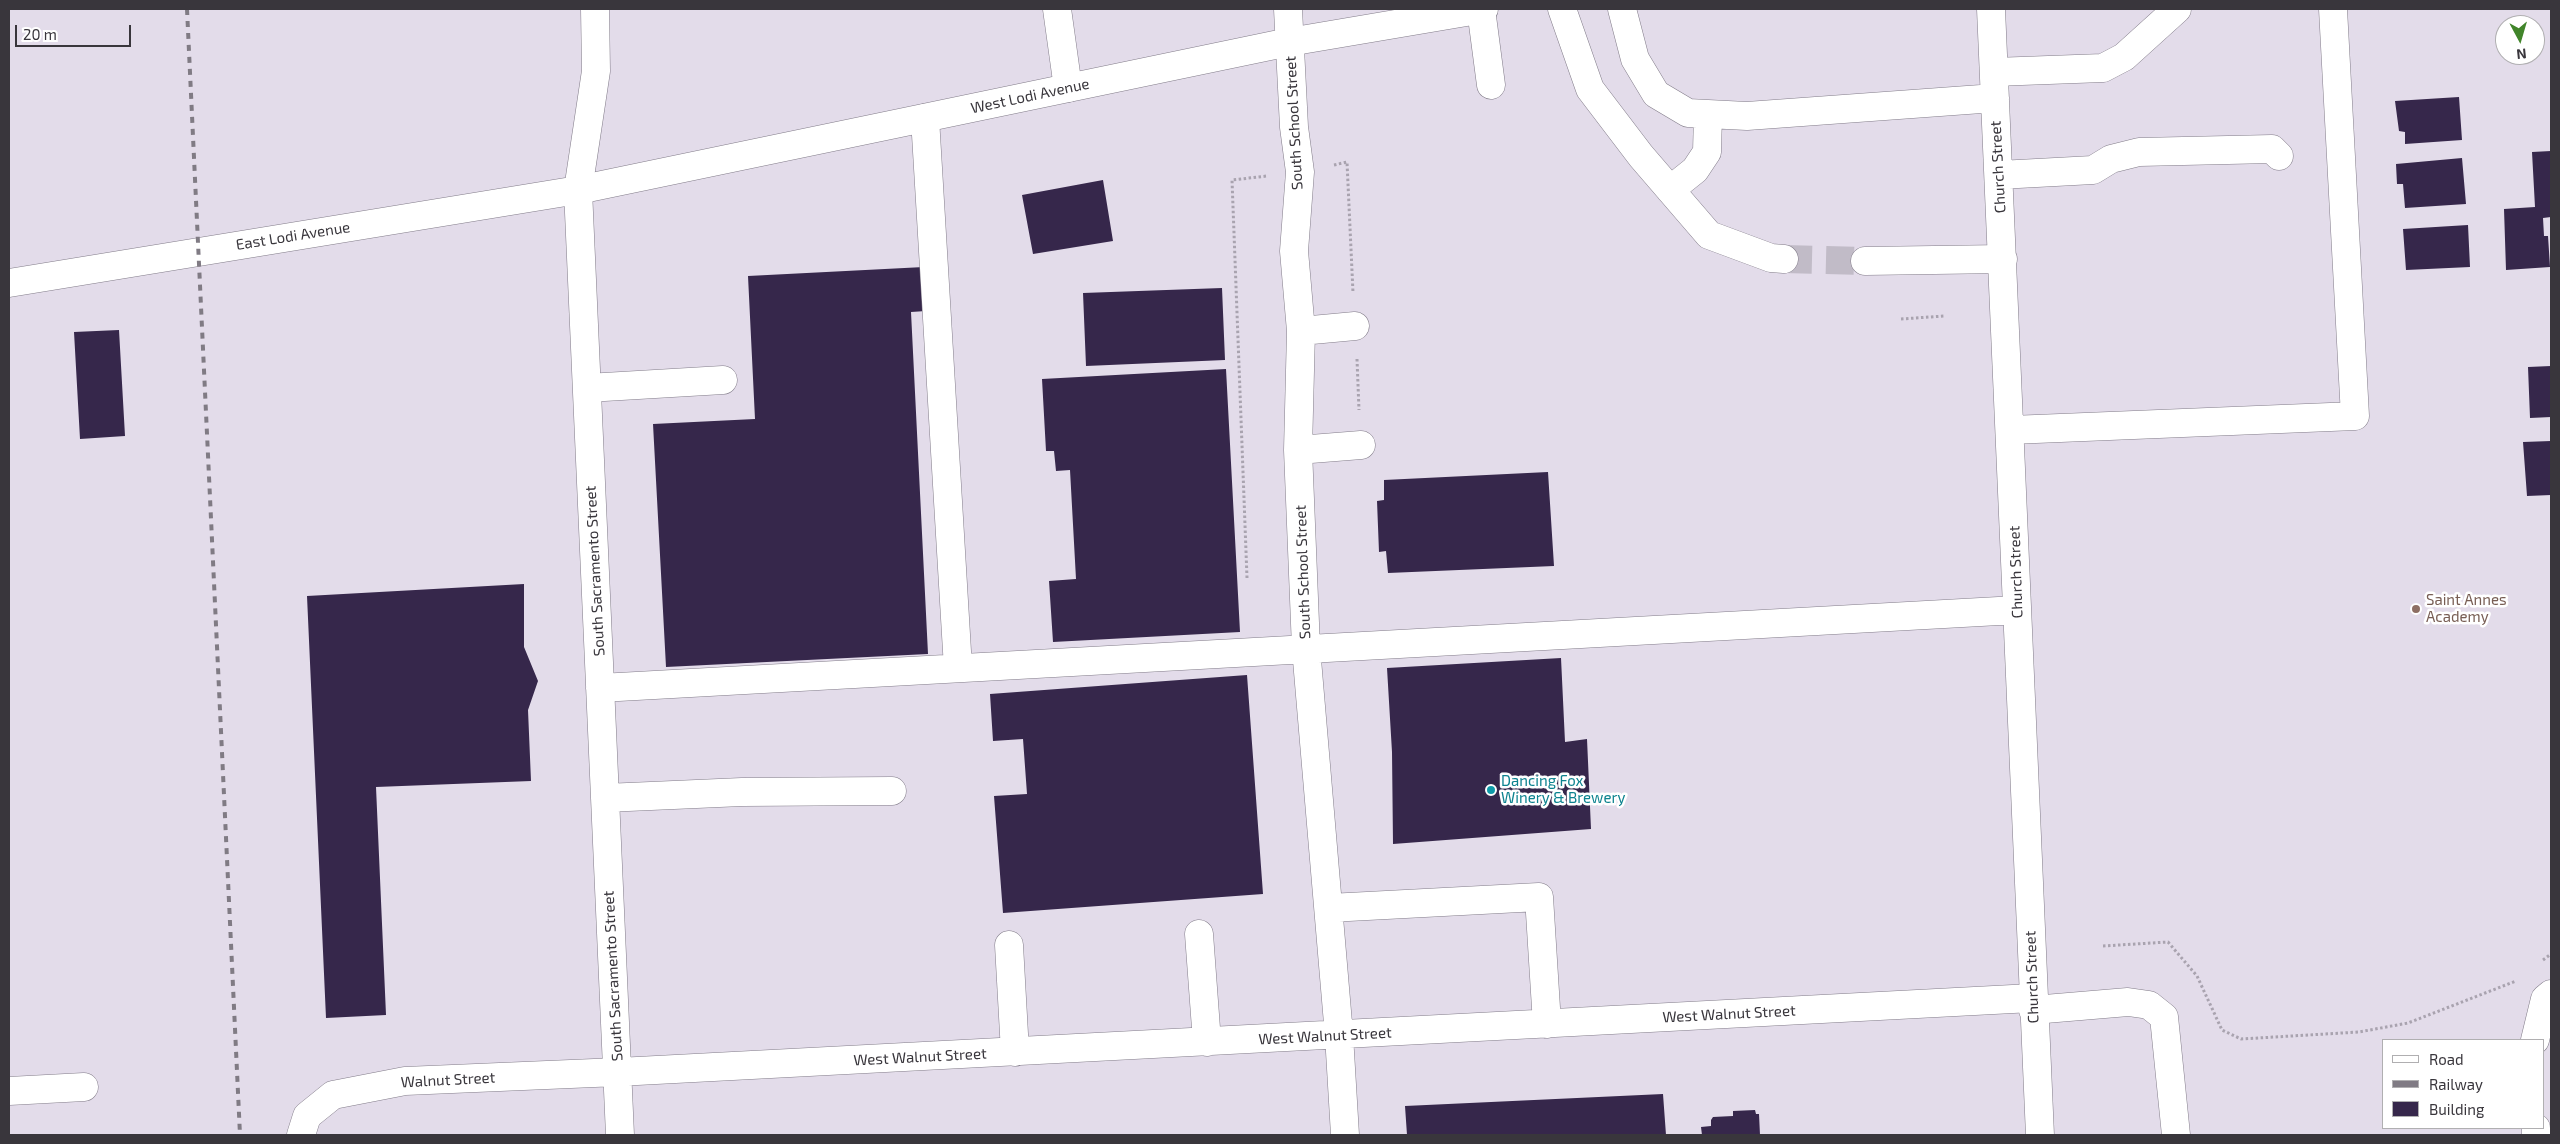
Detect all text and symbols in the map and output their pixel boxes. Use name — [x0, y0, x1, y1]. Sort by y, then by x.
scale bar — [18, 15, 134, 47]
north arrow — [2495, 15, 2545, 65]
text: 20 m — [23, 25, 57, 43]
text: N — [2516, 45, 2527, 63]
street label: South School Street — [1281, 55, 1307, 191]
street label: West Lodi Avenue — [969, 75, 1091, 117]
street label: Church Street — [1987, 120, 2009, 214]
street label: East Lodi Avenue — [235, 218, 351, 254]
street label: South Sacramento Street — [582, 485, 608, 657]
street label: South School Street — [1292, 505, 1314, 639]
street label: Church Street — [2005, 525, 2027, 619]
place label: Saint Annes Academy — [2426, 591, 2507, 626]
marker: Saint Annes Academy — [2410, 603, 2422, 615]
place label: Dancing Fox Winery & Brewery — [1501, 772, 1625, 807]
marker: Dancing Fox Winery & Brewery — [1485, 784, 1497, 796]
street label: South Sacramento Street — [600, 890, 626, 1062]
street label: Church Street — [2021, 930, 2043, 1024]
street label: West Walnut Street — [1662, 1002, 1796, 1026]
street label: West Walnut Street — [1258, 1024, 1392, 1048]
legend — [2382, 1039, 2545, 1129]
street label: West Walnut Street — [853, 1045, 987, 1069]
text: Road — [2429, 1050, 2464, 1068]
street label: Walnut Street — [400, 1069, 496, 1091]
text: Railway — [2429, 1075, 2483, 1093]
text: Building — [2429, 1100, 2484, 1118]

